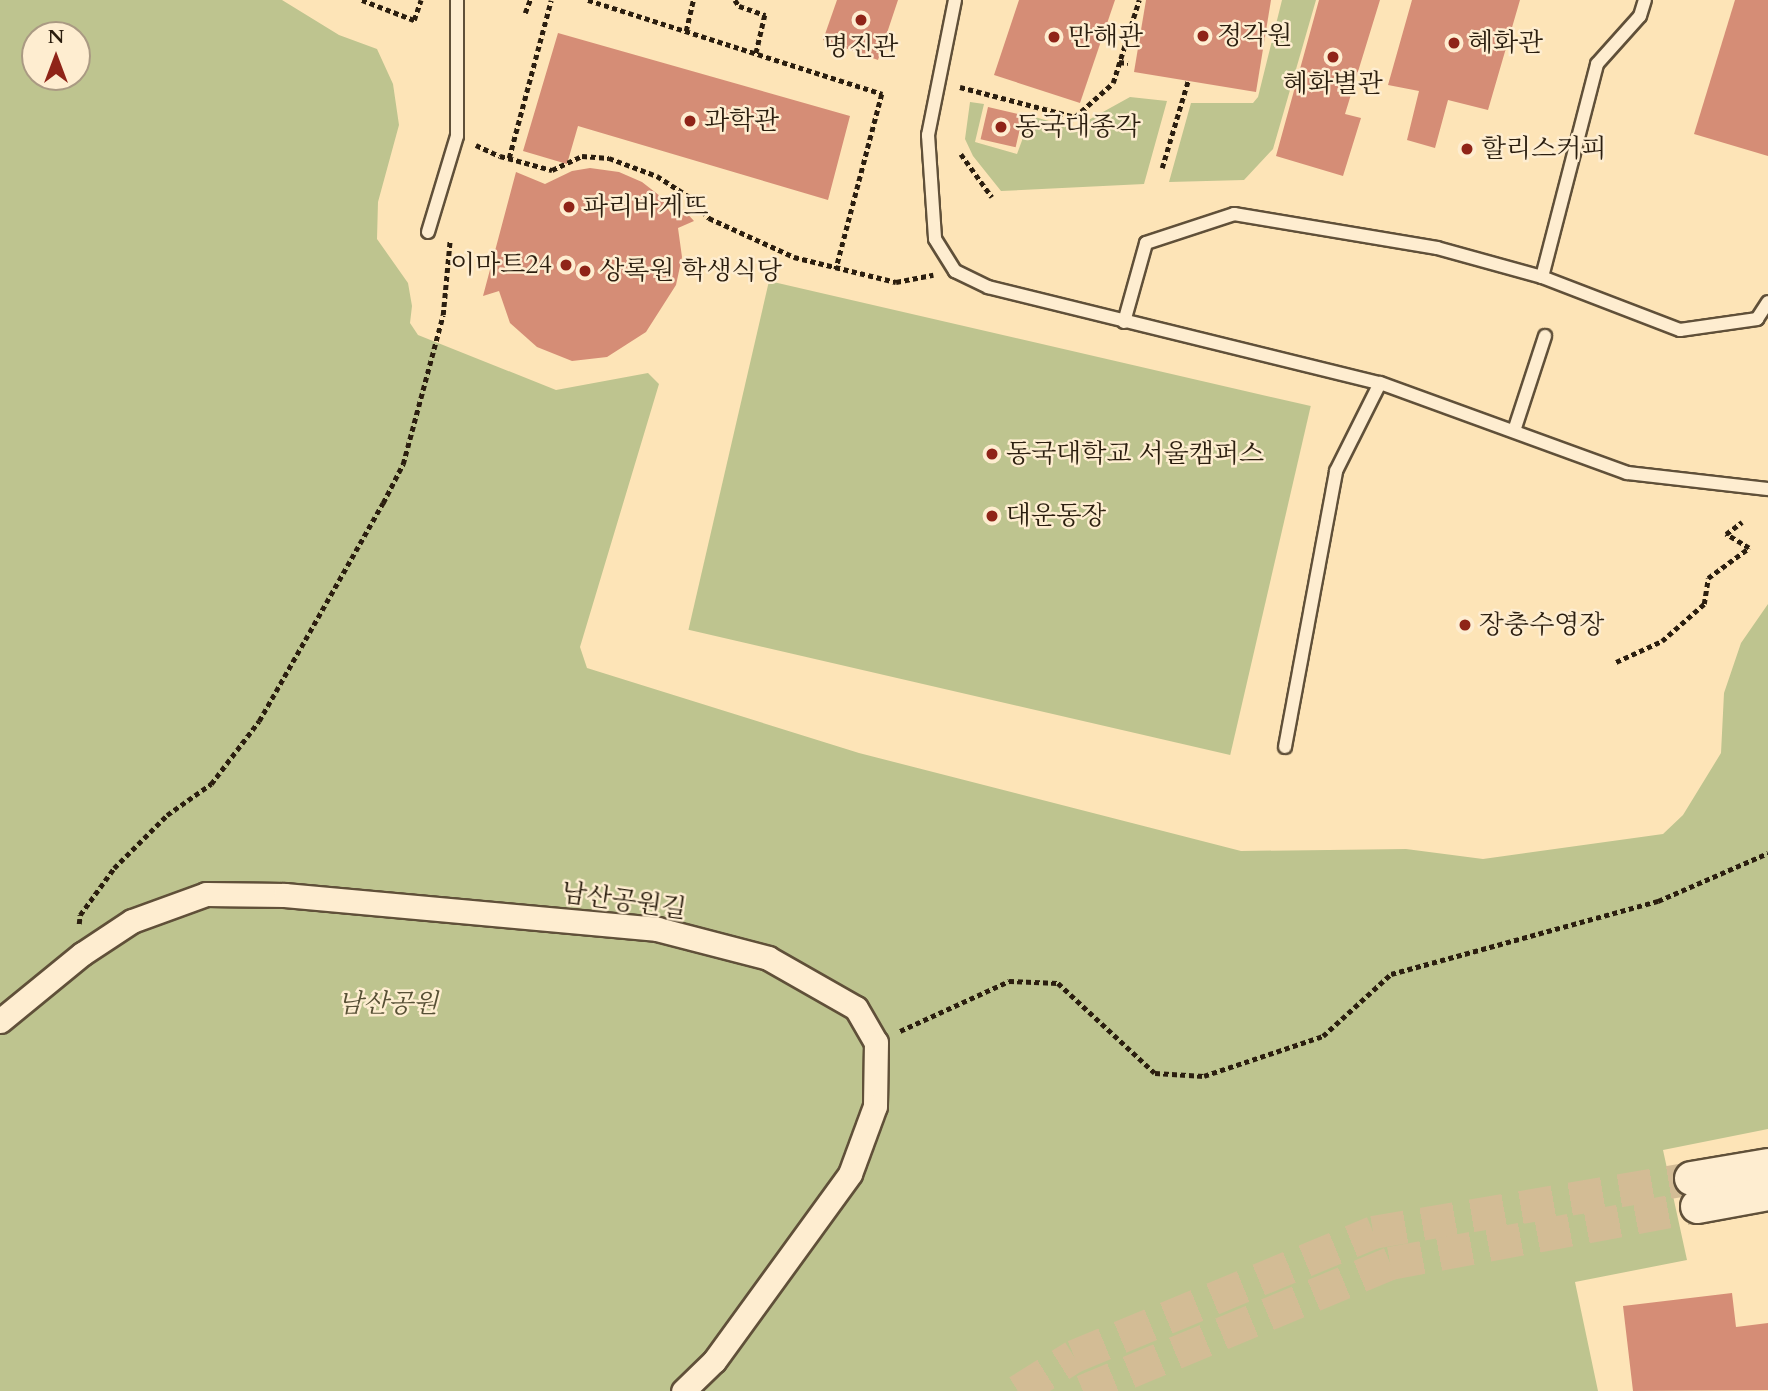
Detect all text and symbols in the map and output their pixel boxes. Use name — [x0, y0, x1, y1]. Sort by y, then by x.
marker: 명진관 — [853, 12, 869, 28]
place label: 정각원 — [1217, 20, 1292, 52]
north arrow — [21, 21, 91, 91]
place label: 만해관 — [1068, 21, 1143, 53]
text: N — [48, 24, 64, 50]
place label: 혜화관 — [1468, 27, 1543, 59]
marker: 정각원 — [1195, 28, 1211, 44]
marker: 만해관 — [1046, 29, 1062, 45]
place label: 명진관 — [823, 31, 899, 63]
marker: 혜화관 — [1446, 35, 1462, 51]
marker: 혜화별관 — [1325, 49, 1341, 65]
place label: 혜화별관 — [1283, 68, 1383, 100]
place label: 과학관 — [704, 105, 779, 137]
place label: 동국대종각 — [1015, 111, 1141, 143]
marker: 과학관 — [682, 113, 698, 129]
marker: 동국대종각 — [993, 119, 1009, 135]
place label: 할리스커피 — [1481, 133, 1607, 165]
marker: 할리스커피 — [1459, 141, 1475, 157]
place label: 파리바게뜨 — [583, 191, 709, 223]
marker: 파리바게뜨 — [561, 199, 577, 215]
place label: 이마트24 — [450, 249, 552, 281]
place label: 상록원 학생식당 — [599, 255, 782, 287]
marker: 이마트24 — [558, 257, 574, 273]
marker: 상록원 학생식당 — [577, 263, 593, 279]
place label: 동국대학교 서울캠퍼스 — [1006, 438, 1264, 470]
marker: 동국대학교 서울캠퍼스 — [984, 446, 1000, 462]
place label: 대운동장 — [1006, 500, 1106, 532]
marker: 대운동장 — [984, 508, 1000, 524]
place label: 장충수영장 — [1479, 609, 1605, 641]
marker: 장충수영장 — [1457, 617, 1473, 633]
street label: 남산공원길 — [560, 877, 688, 925]
park label: 남산공원 — [338, 988, 438, 1020]

